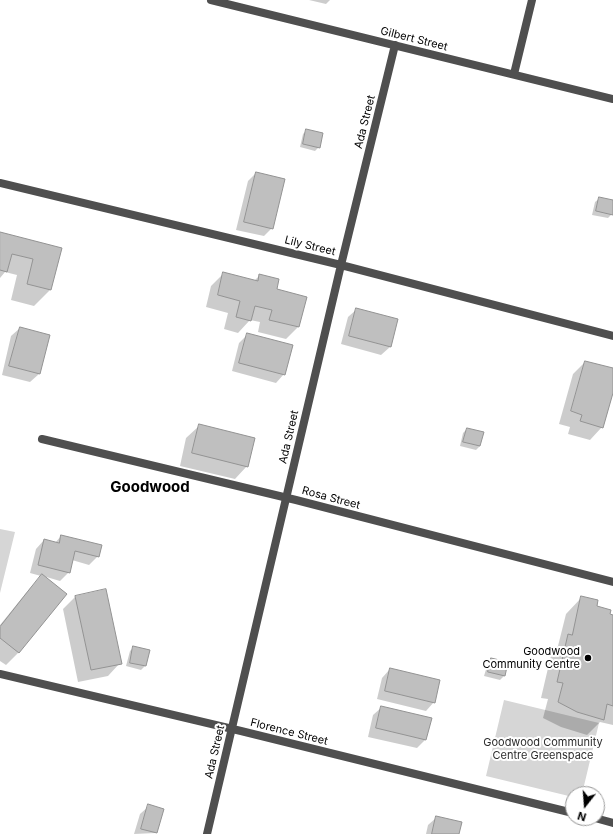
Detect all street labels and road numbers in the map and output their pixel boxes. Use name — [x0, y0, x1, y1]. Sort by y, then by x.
street label: Gilbert Street — [379, 24, 449, 54]
street label: Ada Street — [352, 94, 378, 150]
street label: Lily Street — [283, 233, 337, 259]
street label: Ada Street — [276, 409, 302, 465]
street label: Rosa Street — [300, 484, 362, 512]
street label: Florence Street — [249, 716, 329, 748]
street label: Ada Street — [202, 724, 228, 780]

